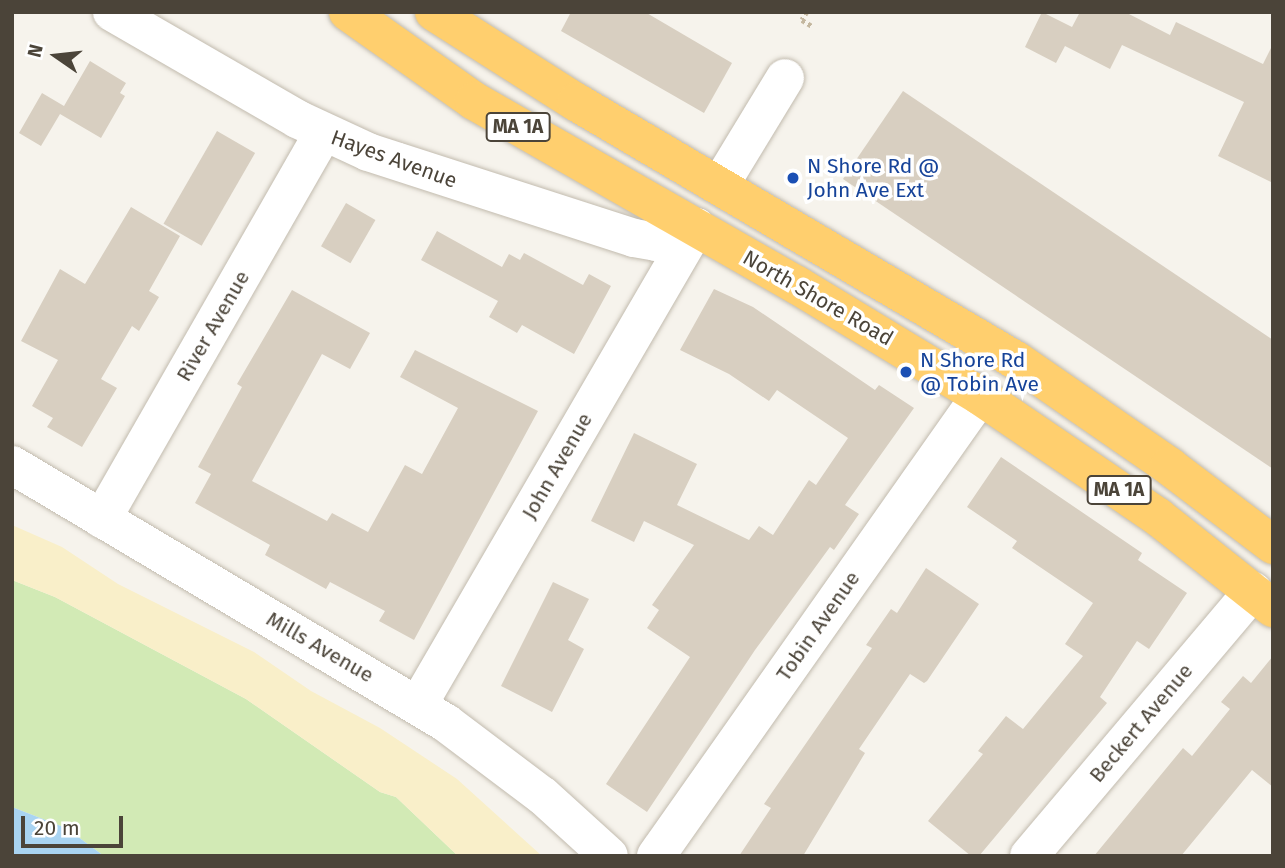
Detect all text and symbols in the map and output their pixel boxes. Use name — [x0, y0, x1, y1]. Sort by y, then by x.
north arrow — [21, 21, 91, 91]
text: N — [22, 42, 48, 60]
road number: MA 1A — [485, 111, 551, 142]
street label: Hayes Avenue — [328, 125, 460, 193]
place label: N Shore Rd @ John Ave Ext — [807, 153, 939, 203]
marker: N Shore Rd @ John Ave Ext — [785, 170, 801, 186]
street label: North Shore Road — [738, 245, 898, 351]
street label: River Avenue — [171, 266, 255, 386]
place label: N Shore Rd @ Tobin Ave — [920, 347, 1039, 397]
marker: N Shore Rd @ Tobin Ave — [898, 364, 914, 380]
street label: John Avenue — [516, 408, 598, 524]
road number: MA 1A — [1086, 475, 1152, 505]
street label: Tobin Avenue — [771, 566, 865, 686]
street label: Mills Avenue — [262, 606, 378, 688]
street label: Beckert Avenue — [1084, 659, 1198, 787]
scale bar — [24, 802, 126, 846]
text: 20 m — [34, 815, 80, 841]

